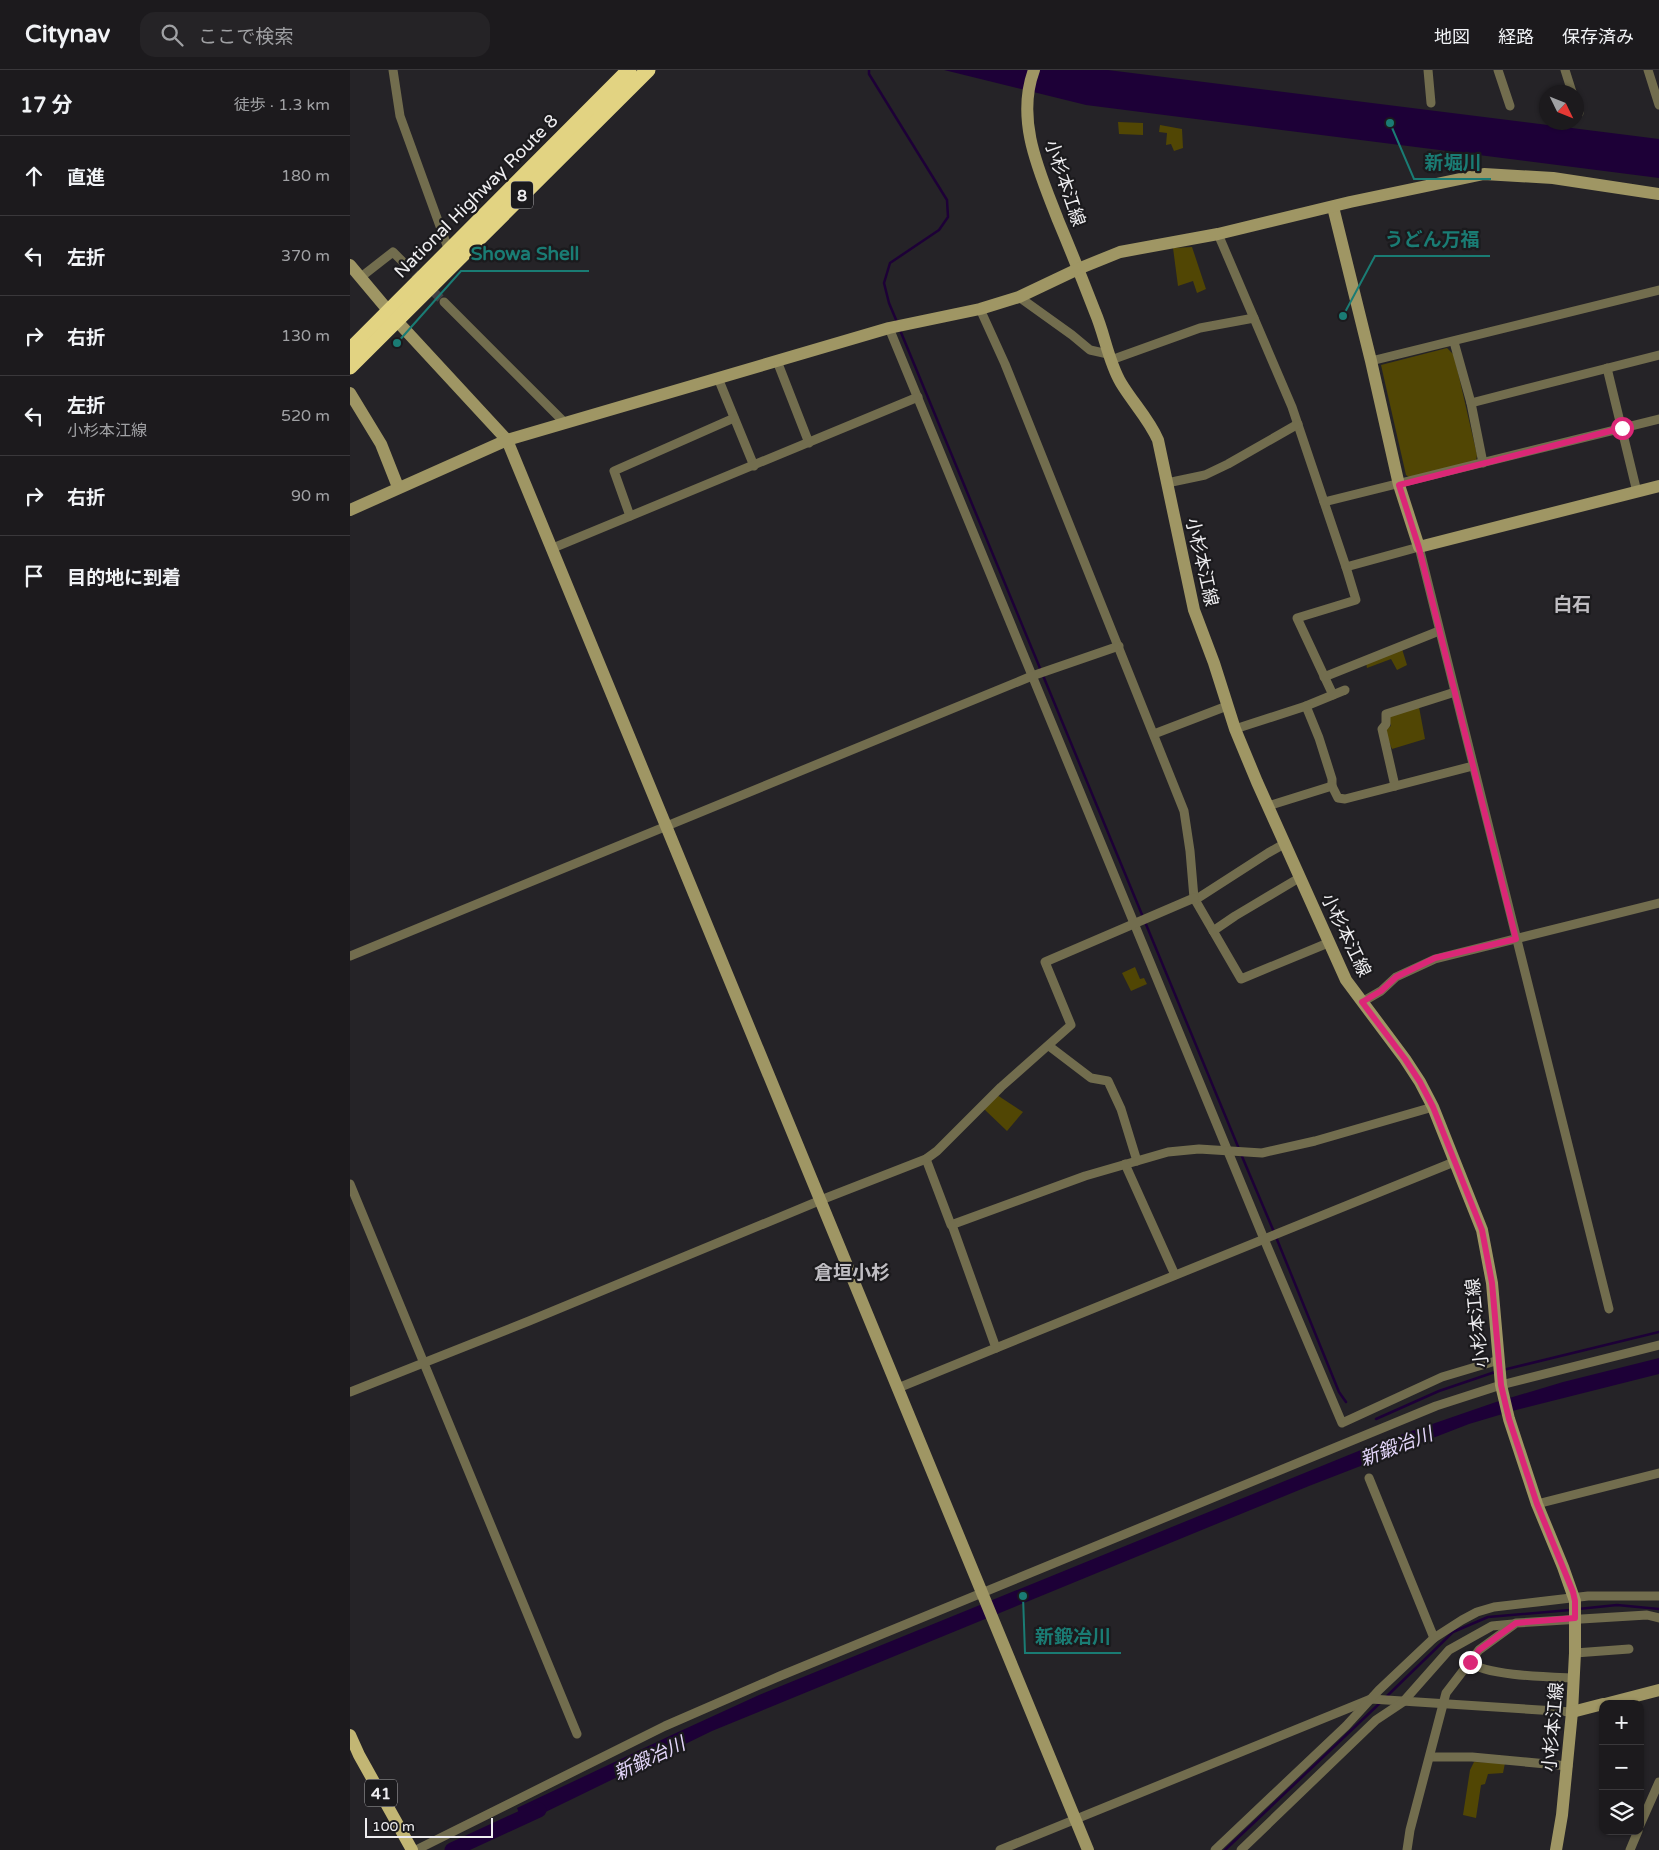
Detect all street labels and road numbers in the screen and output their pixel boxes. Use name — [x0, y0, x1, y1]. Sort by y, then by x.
street label: National Highway Route 8 — [389, 109, 563, 283]
street label: 小杉本江線 — [1040, 137, 1090, 229]
road number: 8 — [511, 182, 533, 208]
street label: 小杉本江線 — [1181, 516, 1223, 608]
street label: 小杉本江線 — [1316, 890, 1376, 980]
street label: 小杉本江線 — [1461, 1277, 1493, 1369]
street label: 小杉本江線 — [1538, 1681, 1568, 1773]
road number: 41 — [365, 1780, 397, 1806]

